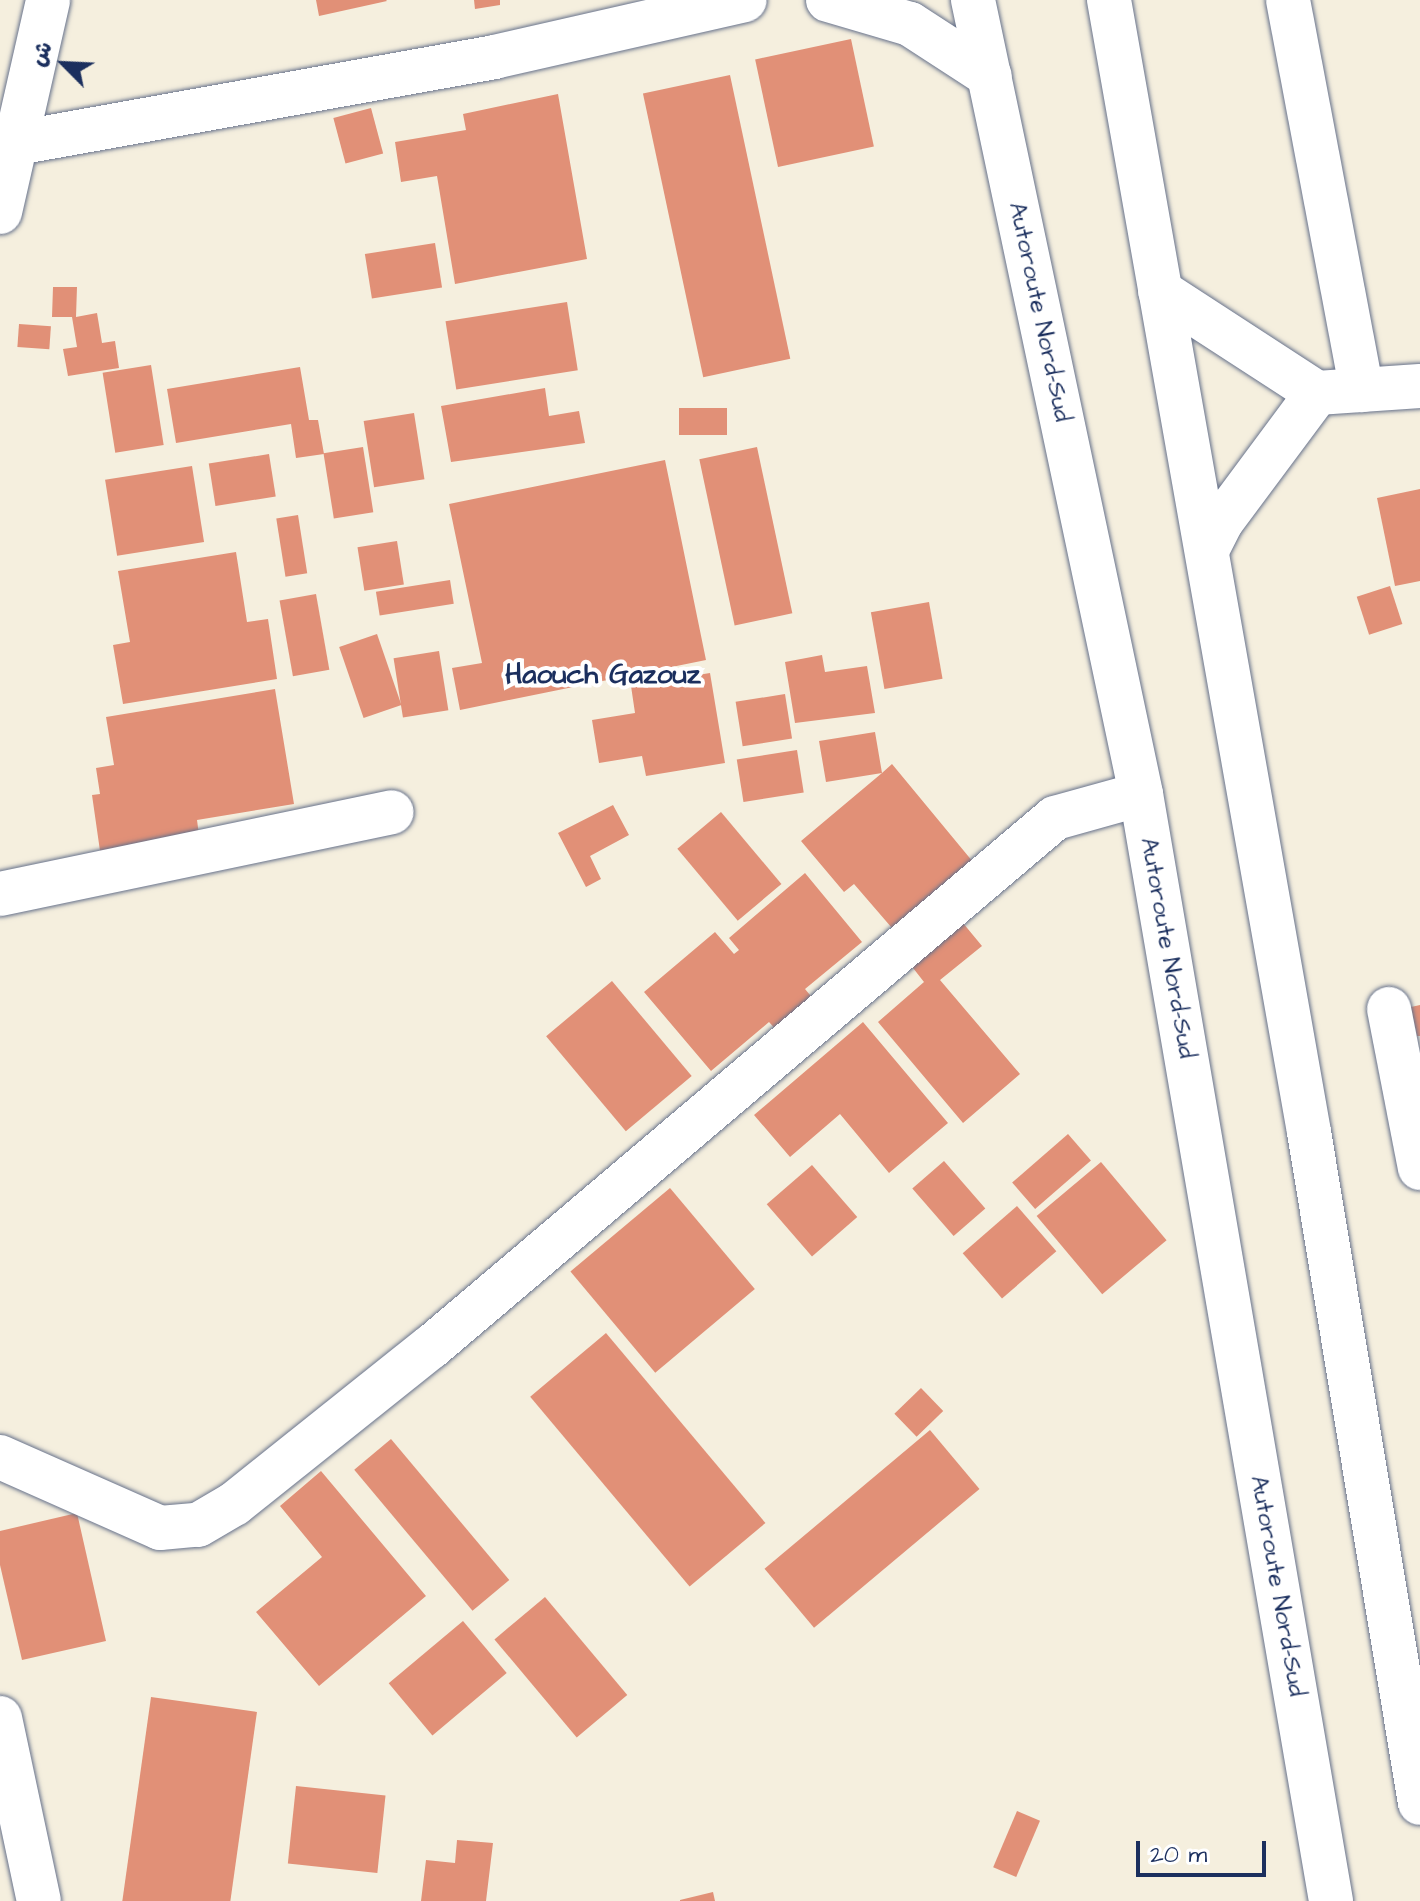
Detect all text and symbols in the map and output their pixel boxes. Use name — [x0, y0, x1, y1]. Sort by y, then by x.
north arrow — [24, 24, 104, 104]
text: ش — [23, 37, 61, 71]
street label: Autoroute Nord-Sud — [1002, 200, 1076, 424]
district label: Haouch Gazouz — [505, 658, 701, 692]
street label: Autoroute Nord-Sud — [1133, 835, 1201, 1061]
street label: Autoroute Nord-Sud — [1243, 1473, 1311, 1699]
scale bar — [1140, 1825, 1270, 1875]
text: 20 m — [1150, 1838, 1207, 1872]

